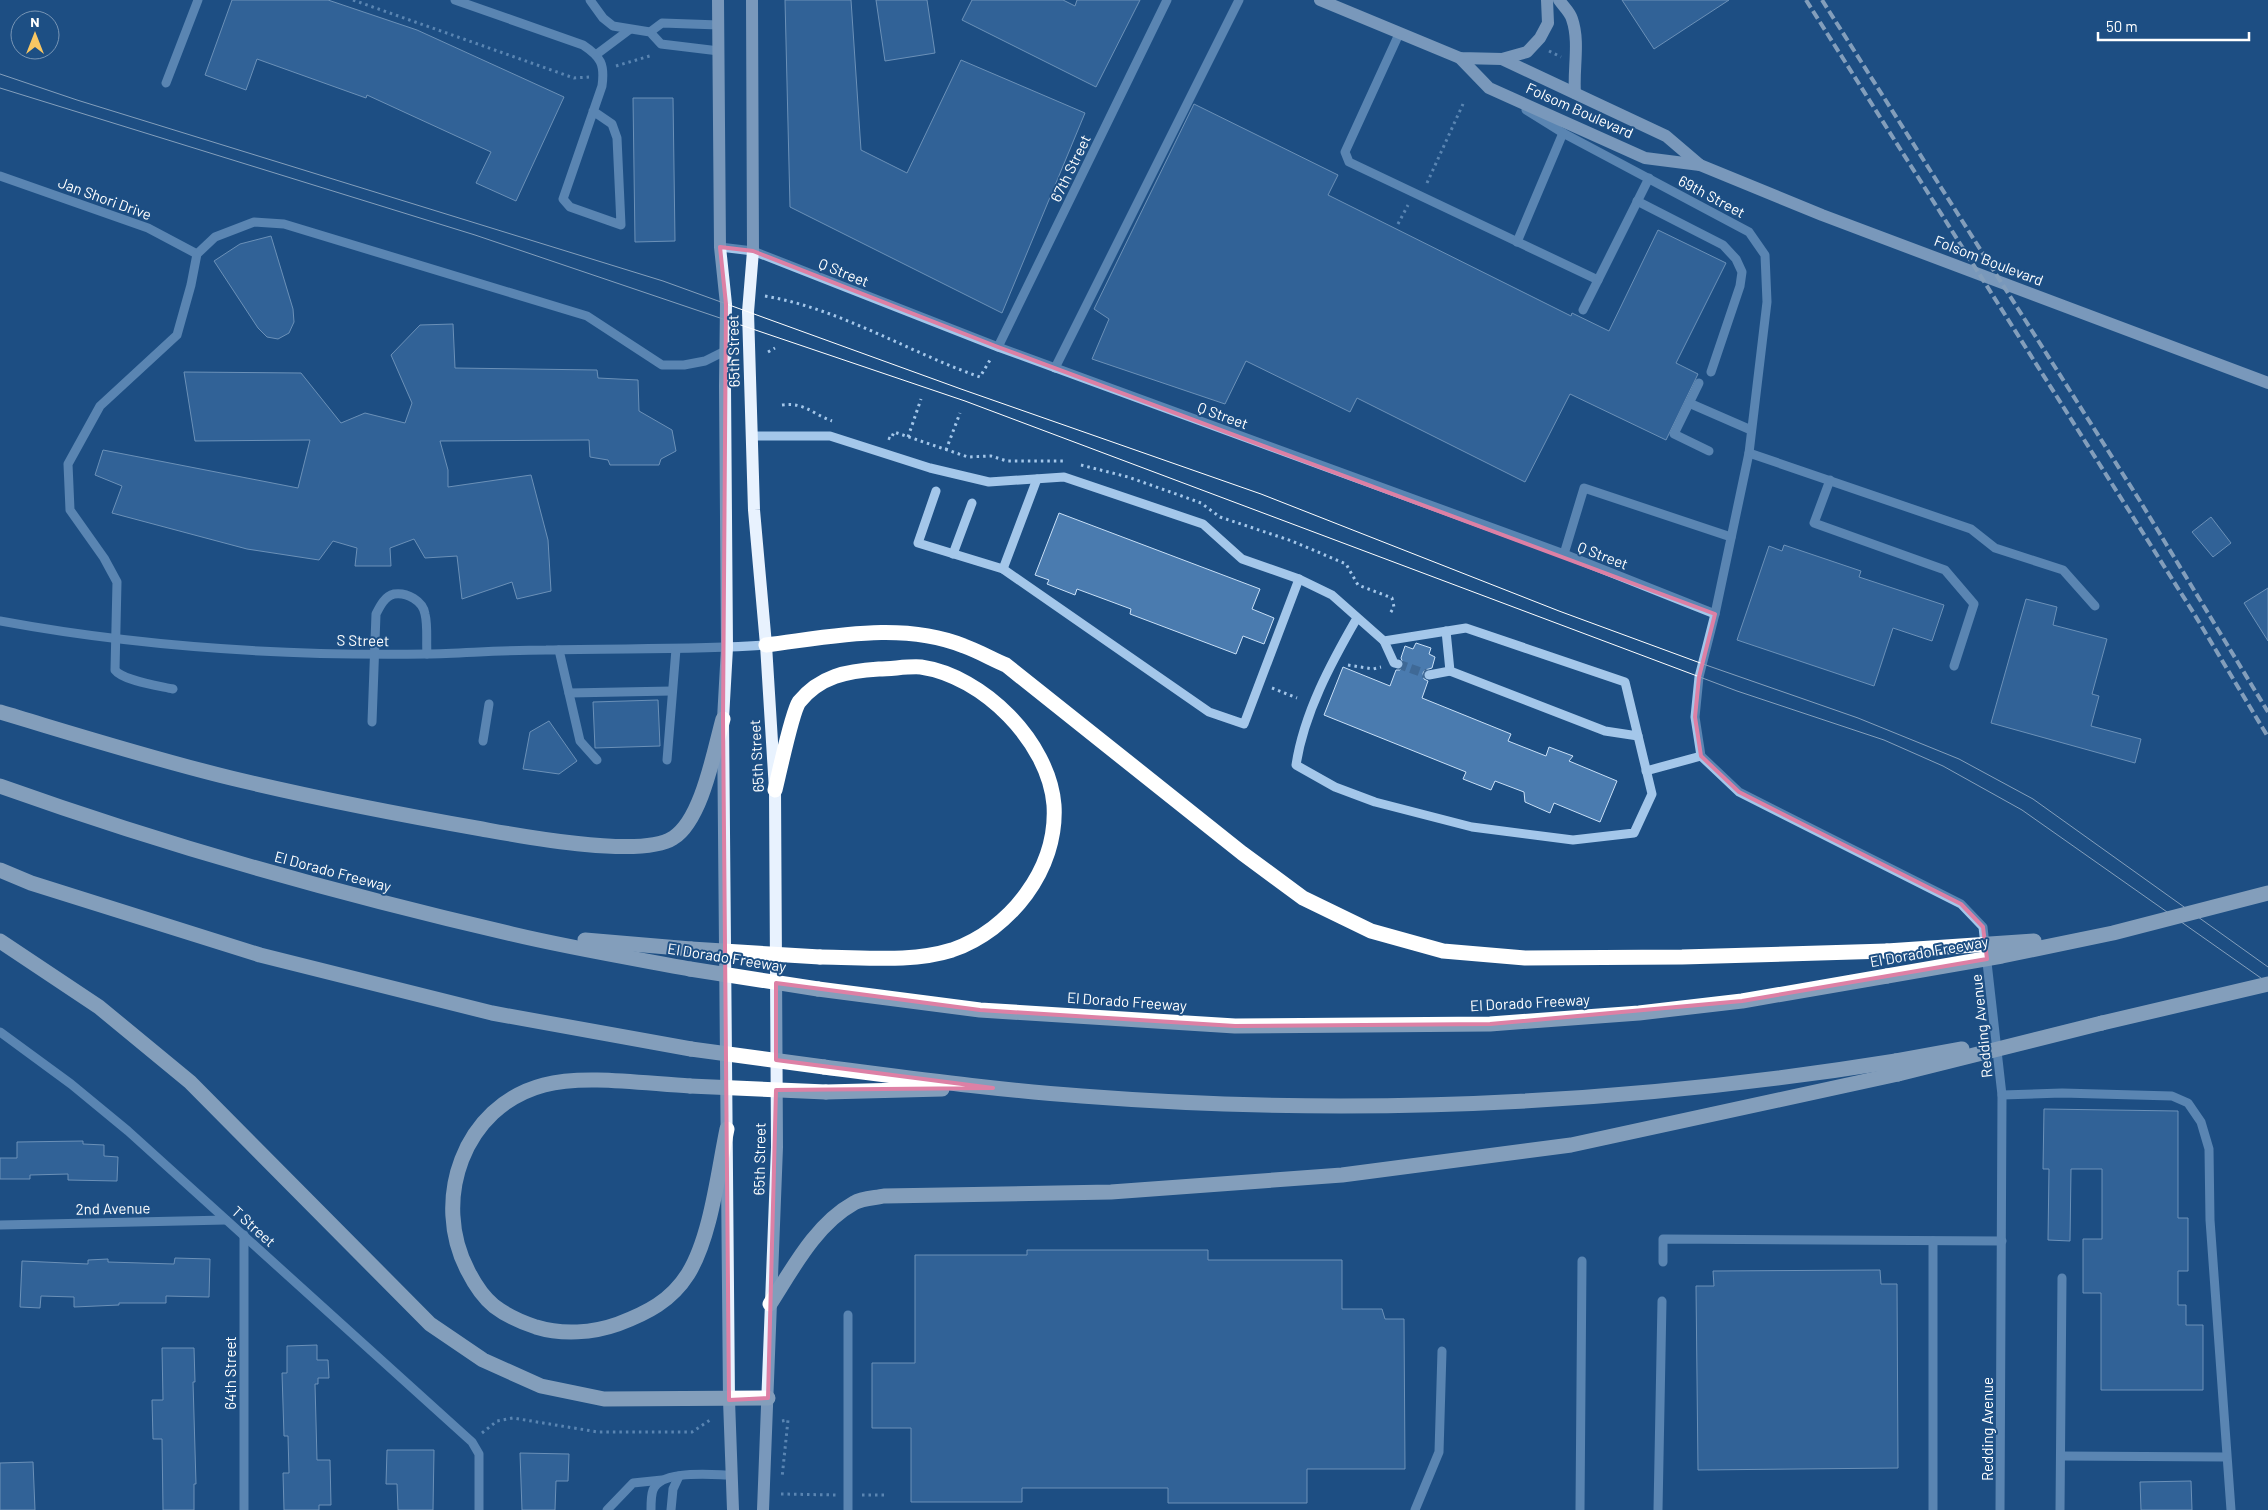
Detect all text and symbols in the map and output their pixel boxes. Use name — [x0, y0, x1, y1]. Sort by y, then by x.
north arrow — [10, 10, 60, 60]
scale bar — [2098, 10, 2249, 42]
text: N — [30, 13, 40, 30]
text: 50 m — [2106, 17, 2138, 35]
street label: Folsom Boulevard — [1524, 78, 1636, 142]
street label: 67th Street — [1046, 132, 1094, 204]
street label: 69th Street — [1676, 171, 1748, 221]
street label: Jan Shori Drive — [56, 173, 154, 223]
street label: Folsom Boulevard — [1932, 231, 2046, 289]
street label: Q Street — [816, 254, 872, 290]
street label: 65th Street — [723, 314, 743, 388]
street label: Q Street — [1195, 398, 1251, 432]
street label: Q Street — [1575, 537, 1631, 573]
street label: S Street — [336, 631, 390, 649]
street label: 65th Street — [745, 719, 767, 793]
street label: El Dorado Freeway — [273, 847, 393, 895]
street label: El Dorado Freeway — [1868, 932, 1990, 970]
street label: El Dorado Freeway — [666, 939, 788, 975]
street label: Redding Avenue — [1967, 973, 1995, 1079]
street label: El Dorado Freeway — [1066, 988, 1188, 1014]
street label: El Dorado Freeway — [1470, 990, 1591, 1014]
street label: 65th Street — [749, 1122, 769, 1196]
street label: 2nd Avenue — [75, 1198, 151, 1218]
street label: T Street — [228, 1202, 280, 1250]
street label: 64th Street — [221, 1336, 239, 1410]
street label: Redding Avenue — [1978, 1377, 1996, 1481]

